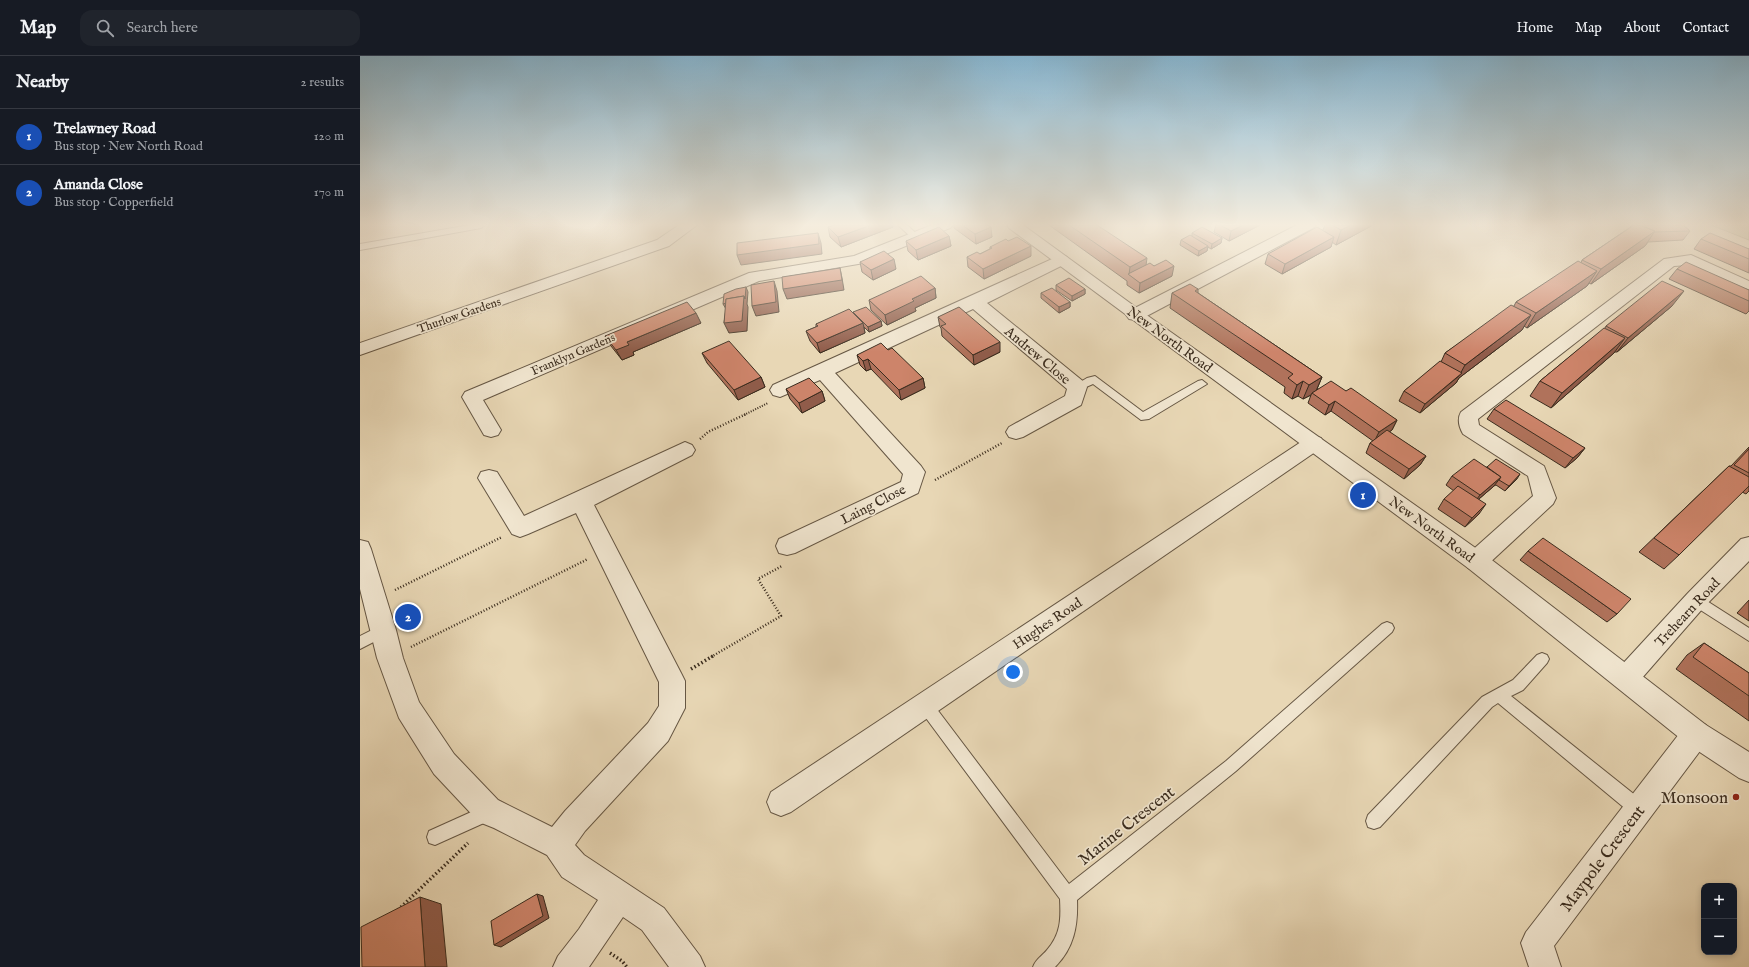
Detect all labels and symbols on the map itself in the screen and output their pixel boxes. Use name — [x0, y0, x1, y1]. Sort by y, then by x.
street label: Thurlow Gardens — [415, 294, 503, 337]
street label: New North Road — [1123, 303, 1216, 377]
street label: Andrew Close — [1000, 322, 1075, 389]
street label: Franklyn Gardens — [529, 330, 617, 379]
pin: 1 — [1350, 480, 1376, 510]
street label: Laing Close — [838, 481, 909, 529]
street label: New North Road — [1385, 493, 1478, 567]
street label: Trehearn Road — [1651, 574, 1725, 651]
street label: Hughes Road — [1009, 594, 1086, 654]
pin: 2 — [395, 602, 421, 632]
your location — [1003, 662, 1023, 682]
street label: Marine Crescent — [1074, 782, 1180, 870]
place label: Monsoon — [1661, 788, 1728, 809]
marker: Monsoon — [1731, 792, 1741, 802]
street label: Maypole Crescent — [1556, 801, 1650, 916]

